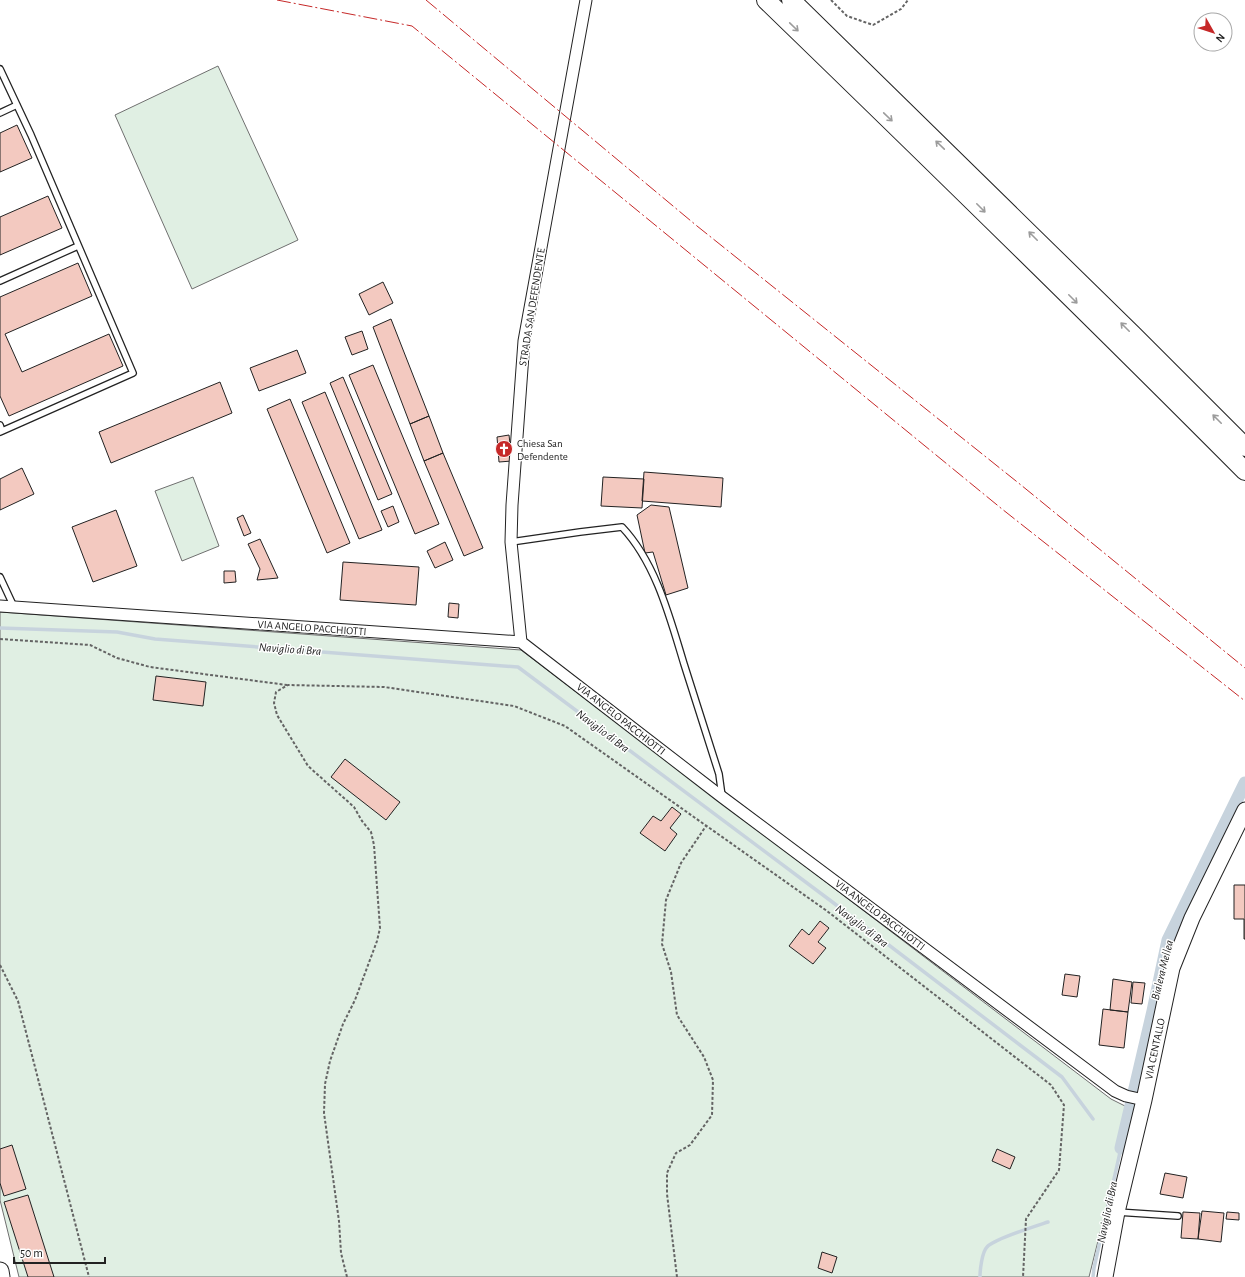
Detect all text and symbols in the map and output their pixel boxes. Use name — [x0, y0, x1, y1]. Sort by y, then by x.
north arrow — [1193, 12, 1233, 52]
one-way arrow — [789, 22, 799, 32]
text: N — [1214, 32, 1227, 44]
one-way arrow — [882, 113, 893, 122]
one-way arrow — [935, 140, 945, 150]
one-way arrow — [976, 203, 986, 213]
one-way arrow — [1028, 231, 1038, 241]
street label: STRADA SAN DEFENDENTE — [517, 247, 547, 367]
one-way arrow — [1068, 294, 1078, 304]
one-way arrow — [1120, 322, 1130, 332]
one-way arrow — [1212, 414, 1222, 424]
place label: Chiesa San Defendente — [517, 438, 568, 462]
church icon: Chiesa San Defendente — [494, 439, 514, 459]
street label: VIA ANGELO PACCHIOTTI — [257, 619, 367, 637]
water label: Naviglio di Bra — [258, 641, 322, 657]
street label: VIA ANGELO PACCHIOTTI — [575, 681, 667, 757]
water label: Naviglio di Bra — [574, 707, 632, 755]
street label: VIA ANGELO PACCHIOTTI — [833, 878, 927, 952]
water label: Naviglio di Bra — [833, 902, 891, 950]
water label: Bialera Mellea — [1149, 939, 1175, 1001]
street label: VIA CENTALLO — [1143, 1017, 1167, 1081]
water label: Naviglio di Bra — [1095, 1180, 1119, 1244]
scale bar — [14, 1239, 105, 1265]
text: 50 m — [20, 1247, 43, 1259]

